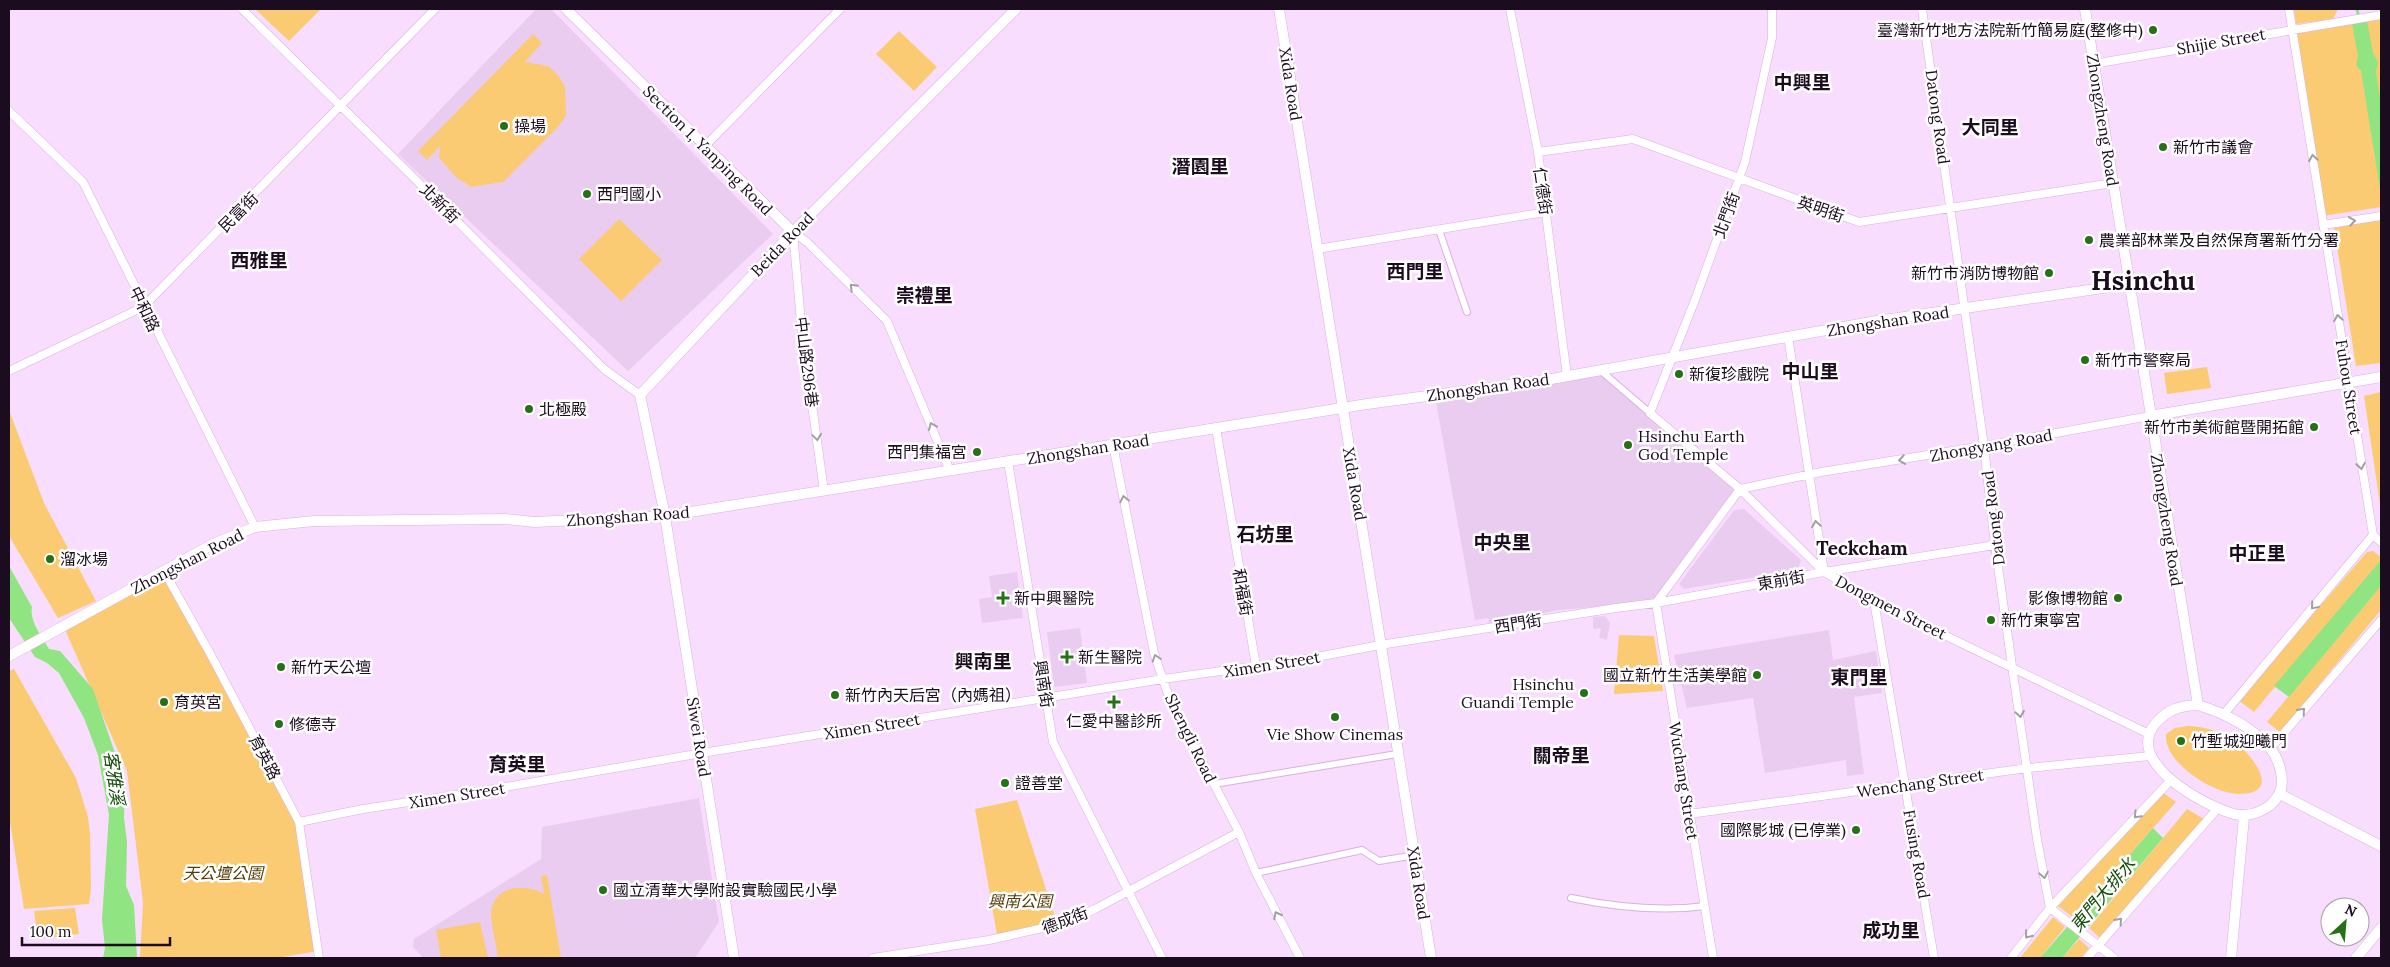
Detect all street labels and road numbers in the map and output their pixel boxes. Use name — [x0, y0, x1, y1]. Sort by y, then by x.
street label: Shijie Street — [2175, 23, 2268, 59]
street label: Xida Road — [1275, 46, 1307, 123]
street label: Zhongzheng Road — [2083, 52, 2123, 188]
street label: Datong Road — [1921, 68, 1955, 166]
street label: Section 1, Yanping Road — [639, 81, 777, 219]
street label: 仁德街 — [1530, 166, 1556, 216]
street label: 北新街 — [416, 179, 464, 227]
street label: 民富街 — [214, 188, 262, 236]
street label: 北門街 — [1708, 189, 1744, 241]
street label: 英明街 — [1795, 192, 1847, 226]
street label: Beida Road — [746, 207, 818, 281]
street label: 中和路 — [125, 283, 165, 335]
street label: Zhongshan Road — [1825, 301, 1951, 341]
street label: 中山路296巷 — [792, 316, 822, 408]
street label: Fuhou Street — [2332, 338, 2367, 437]
street label: Zhongshan Road — [1425, 368, 1551, 406]
street label: Zhongyang Road — [1928, 424, 2054, 466]
street label: Zhongshan Road — [1025, 429, 1151, 469]
street label: Xida Road — [1339, 446, 1371, 523]
street label: Zhongzheng Road — [2147, 452, 2187, 588]
street label: Datong Road — [1977, 469, 2009, 567]
street label: Zhongshan Road — [566, 502, 691, 530]
street label: Zhongshan Road — [127, 524, 247, 598]
street label: 東前街 — [1756, 566, 1806, 594]
street label: 和福街 — [1229, 567, 1257, 617]
street label: Dongmen Street — [1832, 570, 1951, 644]
street label: 西門街 — [1493, 609, 1543, 637]
street label: Ximen Street — [1222, 646, 1322, 681]
street label: 興南街 — [1030, 659, 1058, 709]
street label: Shengli Road — [1161, 690, 1221, 786]
street label: Siwei Road — [683, 696, 715, 779]
street label: Ximen Street — [822, 708, 922, 743]
street label: Wuchang Street — [1665, 720, 1703, 842]
street label: 育英路 — [245, 731, 285, 783]
street label: Wenchang Street — [1855, 764, 1986, 802]
street label: Ximen Street — [407, 777, 507, 812]
street label: Fusing Road — [1899, 808, 1935, 900]
street label: Xida Road — [1403, 845, 1435, 922]
street label: 德成街 — [1039, 902, 1091, 938]

